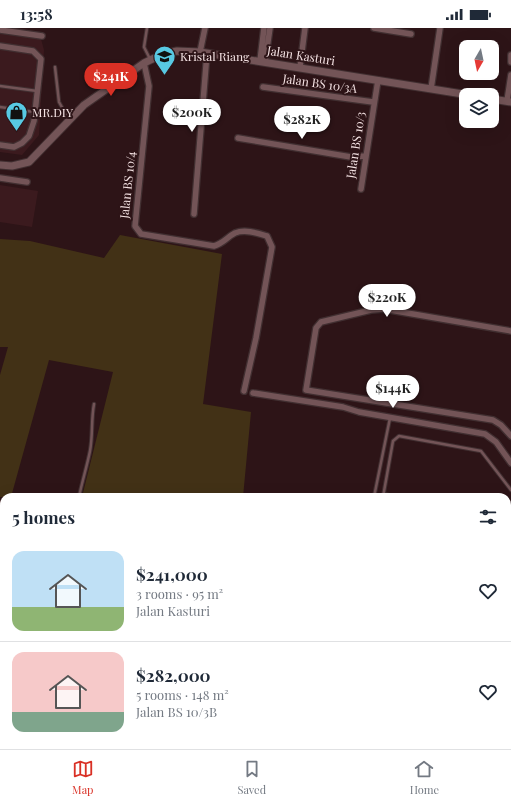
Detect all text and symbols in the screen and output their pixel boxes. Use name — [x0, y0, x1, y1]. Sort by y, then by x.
text: 13:58 — [20, 4, 53, 24]
north arrow — [459, 40, 499, 80]
map controls — [459, 40, 499, 128]
street label: Jalan Kasturi — [265, 42, 337, 68]
school or university icon: Kristal Riang — [151, 44, 177, 77]
place label: Kristal Riang — [180, 48, 250, 64]
pin: $241K — [83, 63, 139, 97]
text: $241K — [93, 67, 129, 84]
street label: Jalan BS 10/3A — [281, 70, 359, 96]
button: layers — [459, 88, 499, 128]
pin: $200K — [164, 99, 220, 133]
shop icon: MR.DIY — [4, 100, 30, 133]
text: $200K — [172, 103, 212, 120]
place label: MR.DIY — [32, 104, 74, 120]
pin: $282K — [274, 106, 330, 140]
text: $282K — [283, 110, 321, 127]
street label: Jalan BS 10/3 — [342, 110, 368, 180]
street label: Jalan BS 10/4 — [115, 151, 138, 220]
pin: $220K — [359, 284, 415, 318]
text: $220K — [368, 288, 406, 305]
pin: $144K — [365, 375, 421, 409]
text: $144K — [375, 379, 411, 396]
text: 5 homes — [12, 506, 75, 528]
icon: filters — [477, 506, 499, 528]
text: $241,000 — [136, 563, 208, 585]
icon: home — [44, 567, 92, 615]
icon: heart — [477, 580, 499, 602]
text: 3 rooms · 95 m² — [136, 585, 223, 602]
text: Jalan Kasturi — [136, 602, 210, 619]
text: $282,000 — [136, 664, 211, 686]
icon: home — [44, 668, 92, 716]
icon: heart — [477, 681, 499, 703]
text: 5 rooms · 148 m² — [136, 686, 229, 703]
text: Jalan BS 10/3B — [136, 703, 217, 720]
tab: Map — [72, 758, 94, 797]
tab: Saved — [237, 758, 266, 797]
tab: Home — [410, 758, 439, 797]

